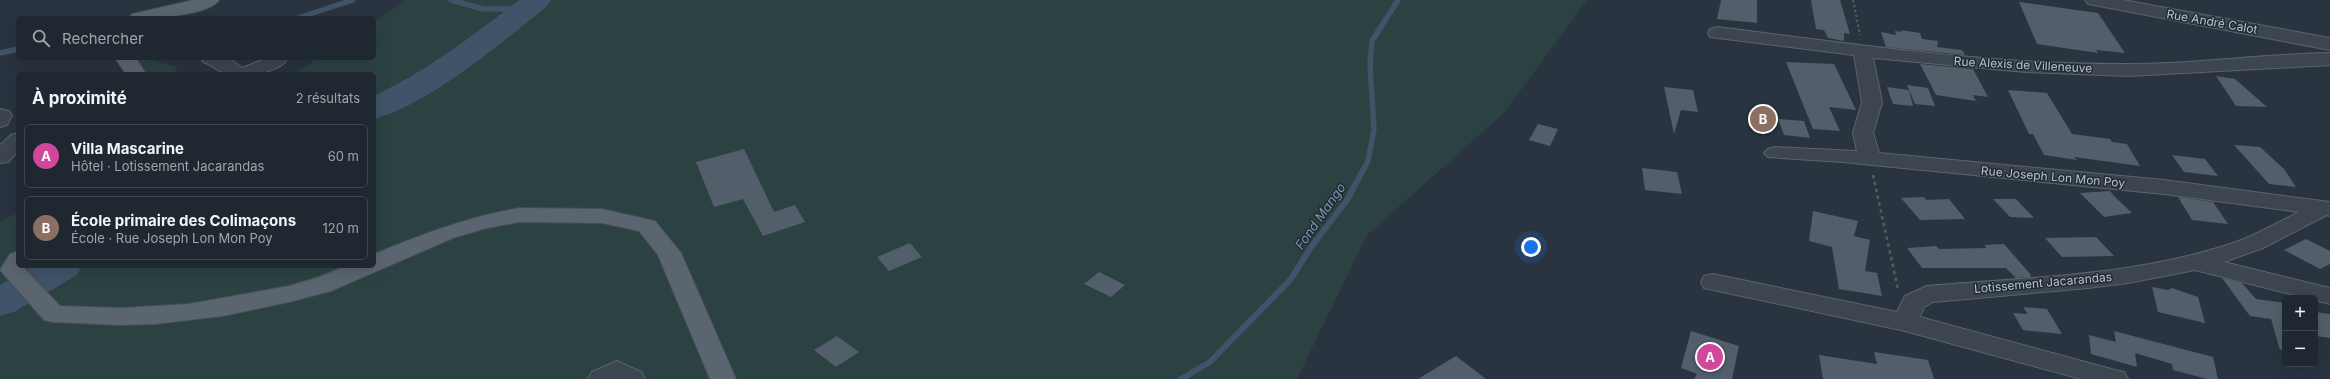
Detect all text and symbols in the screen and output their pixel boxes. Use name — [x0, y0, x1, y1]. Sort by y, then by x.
street label: Rue André Calot — [2165, 6, 2259, 37]
search box — [16, 16, 376, 60]
icon: search — [30, 27, 52, 49]
text: Rechercher — [62, 29, 144, 48]
street label: Rue Alexis de Villeneuve — [1953, 53, 2093, 76]
text: À proximité — [32, 88, 127, 108]
text: 2 résultats — [296, 90, 360, 106]
pin: B — [1750, 104, 1776, 134]
text: Villa Mascarine — [71, 139, 184, 158]
text: A — [41, 148, 51, 164]
text: 60 m — [328, 148, 359, 164]
text: Hôtel · Lotissement Jacarandas — [71, 158, 264, 174]
street label: Rue Joseph Lon Mon Poy — [1980, 163, 2126, 190]
water label: Fond Mango — [1291, 180, 1349, 252]
text: École primaire des Colimaçons — [71, 211, 296, 230]
text: B — [42, 220, 50, 236]
text: 120 m — [323, 220, 359, 236]
text: École · Rue Joseph Lon Mon Poy — [71, 230, 273, 246]
your location — [1521, 237, 1541, 257]
street label: Lotissement Jacarandas — [1973, 269, 2113, 296]
map controls — [2282, 295, 2318, 367]
button: + — [2282, 295, 2318, 331]
button: − — [2282, 331, 2318, 367]
pin: A — [1697, 342, 1723, 372]

